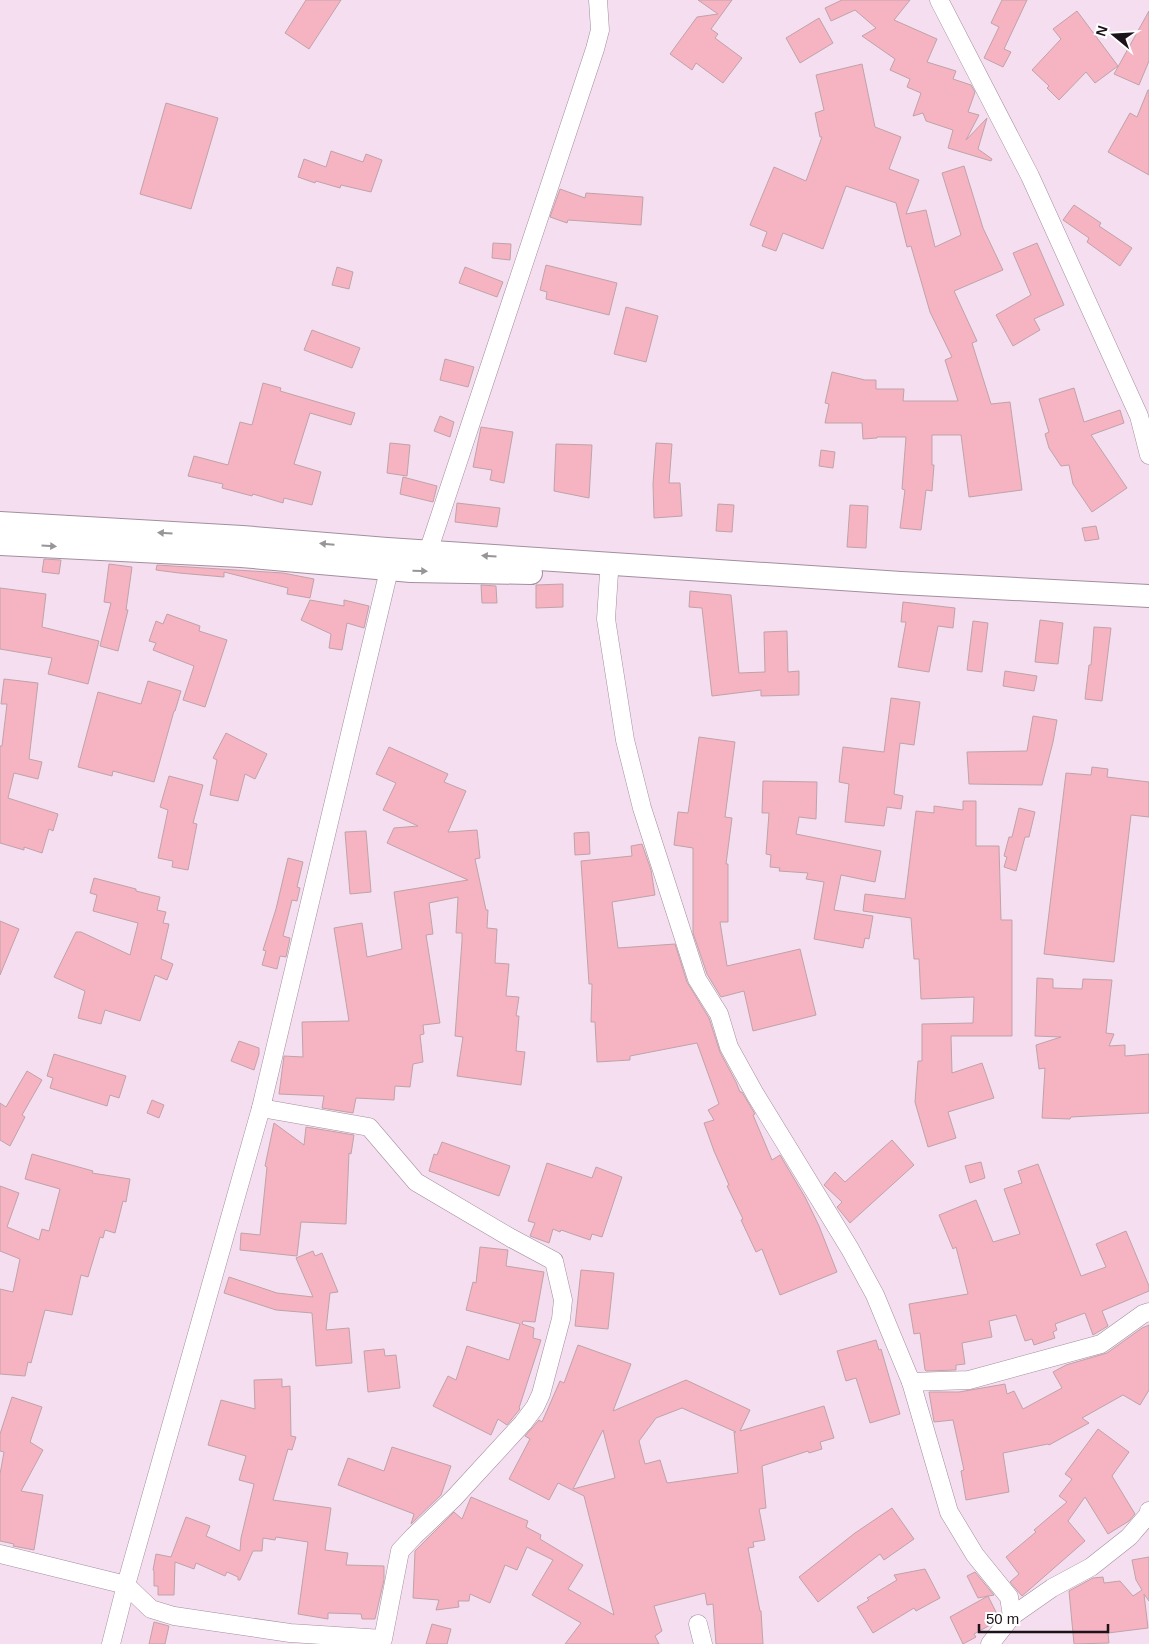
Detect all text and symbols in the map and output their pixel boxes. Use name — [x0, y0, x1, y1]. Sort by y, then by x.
north arrow — [1089, 10, 1139, 60]
text: N — [1092, 24, 1111, 38]
one-way arrow — [157, 528, 173, 536]
one-way arrow — [319, 540, 335, 548]
one-way arrow — [41, 543, 57, 551]
one-way arrow — [481, 551, 497, 559]
one-way arrow — [413, 567, 429, 575]
scale bar — [979, 1602, 1108, 1634]
text: 50 m — [986, 1610, 1019, 1627]

